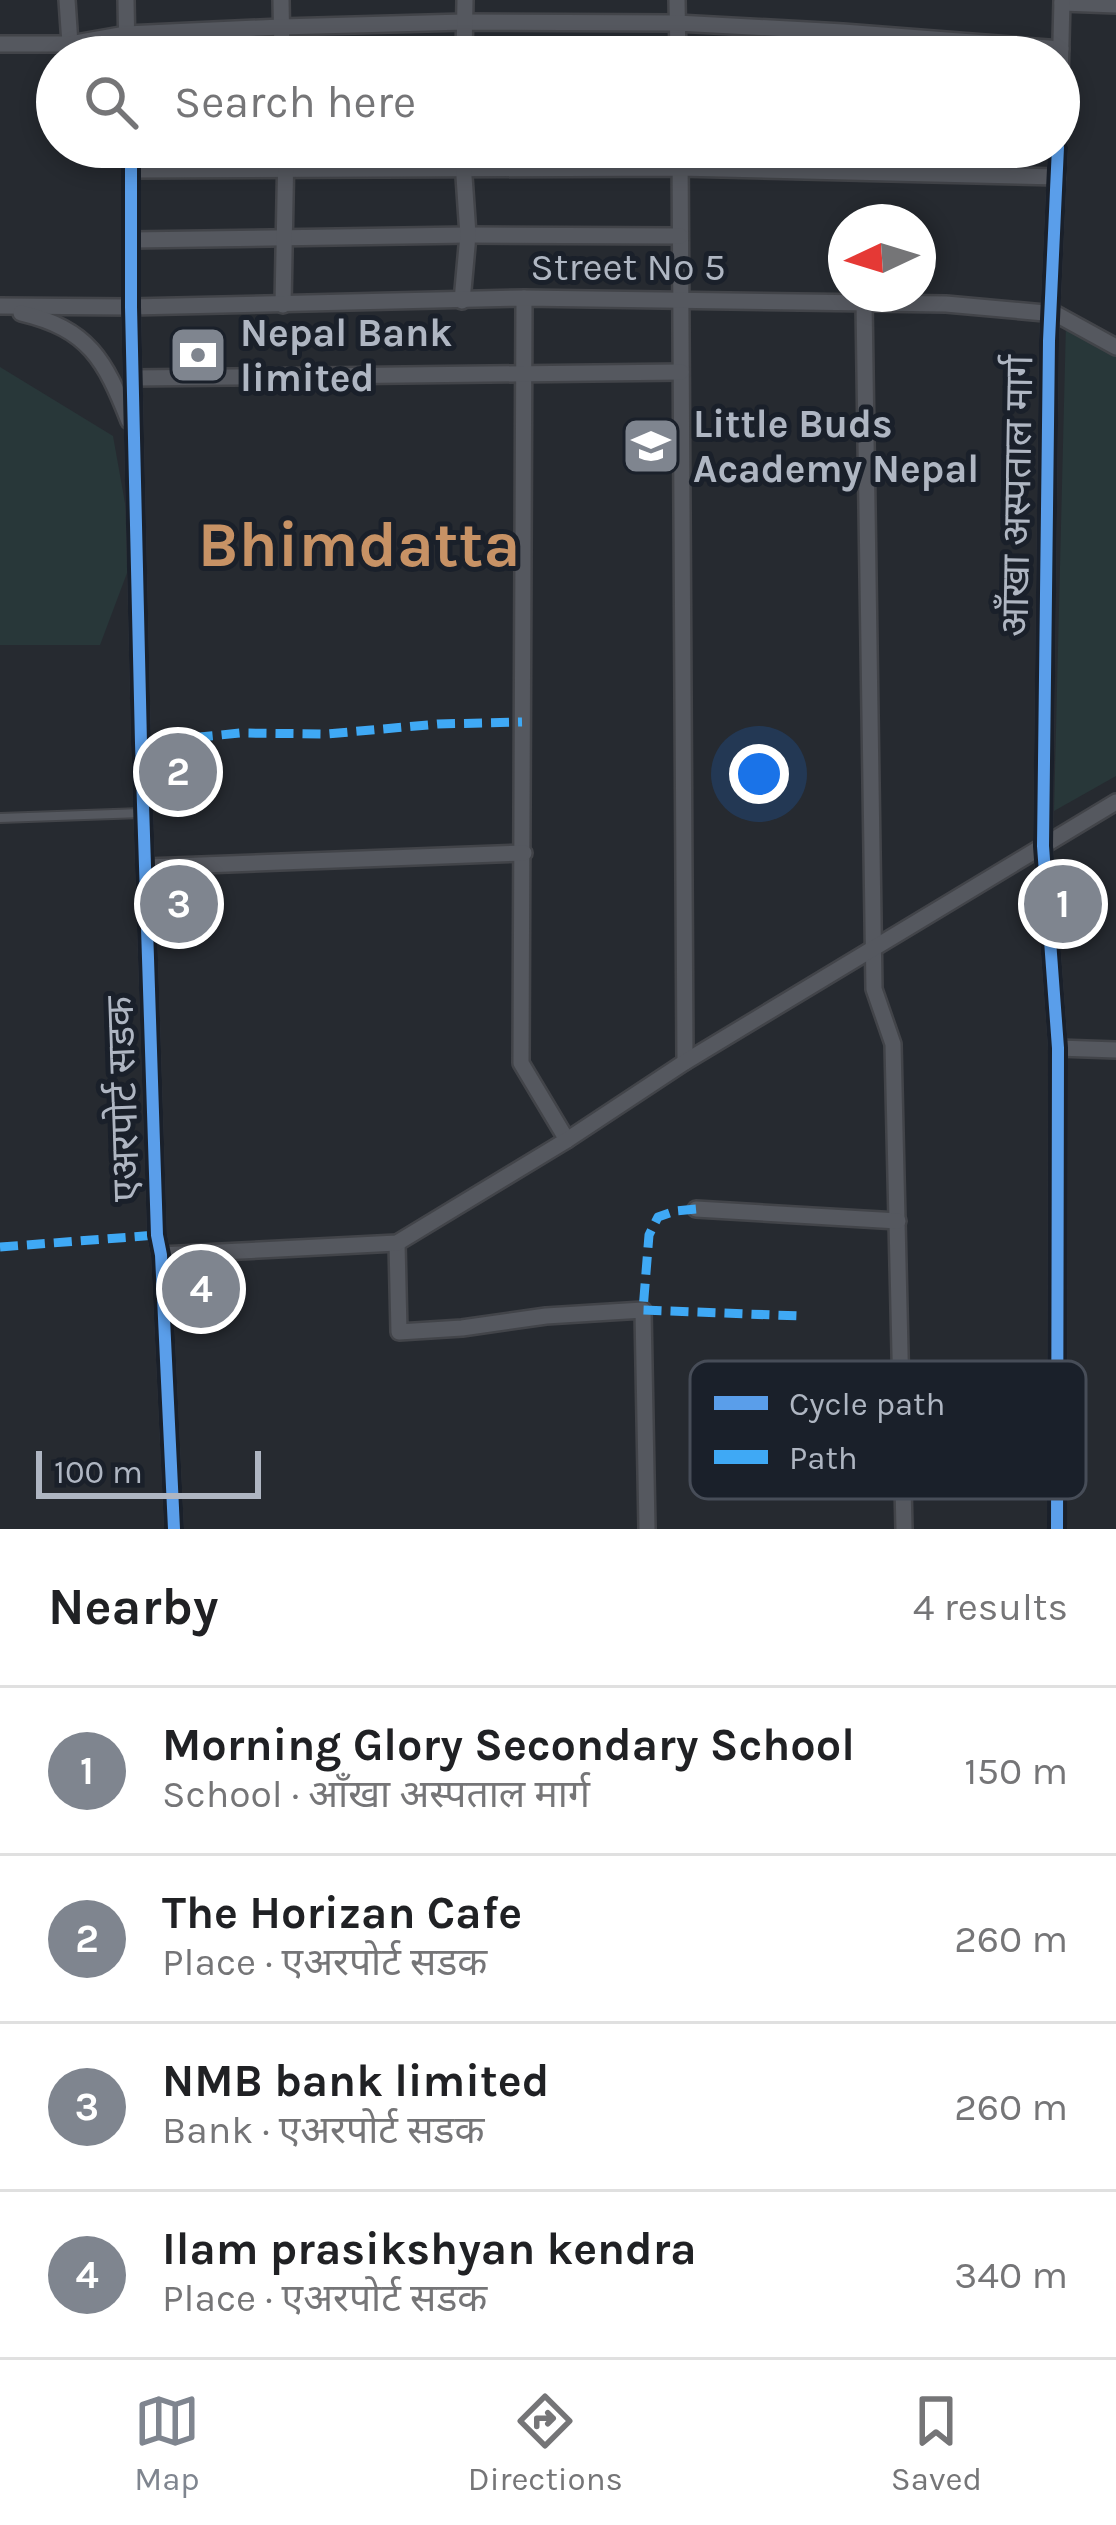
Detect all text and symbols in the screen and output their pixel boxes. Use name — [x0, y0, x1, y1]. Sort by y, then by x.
search box — [36, 36, 1080, 168]
icon: search — [78, 69, 144, 135]
text: Search here — [174, 76, 416, 128]
north arrow — [828, 204, 936, 312]
street label: Street No 5 — [530, 244, 726, 290]
place label: Nepal Bank limited — [240, 310, 452, 401]
bank icon: Nepal Bank limited — [167, 324, 229, 386]
street label: आँखा अस्पताल मार्ग — [992, 354, 1042, 637]
place label: Little Buds Academy Nepal — [693, 401, 979, 492]
school or university icon: Little Buds Academy Nepal — [620, 415, 682, 477]
district label: Bhimdatta — [198, 508, 520, 582]
pin: 2 — [139, 727, 217, 817]
your location — [729, 744, 789, 804]
pin: 3 — [140, 859, 218, 949]
pin: 1 — [1024, 859, 1102, 949]
street label: एअरपोर्ट सडक — [96, 994, 150, 1203]
pin: 4 — [162, 1244, 240, 1334]
legend — [690, 1361, 1086, 1499]
text: Cycle path — [789, 1385, 945, 1423]
text: Path — [789, 1439, 858, 1477]
scale bar — [36, 1445, 261, 1498]
text: 100 m — [54, 1453, 143, 1491]
text: Nearby — [48, 1577, 218, 1637]
text: 4 results — [913, 1584, 1068, 1630]
text: Morning Glory Secondary School — [162, 1719, 855, 1771]
text: 1 — [80, 1748, 94, 1794]
text: 150 m — [964, 1748, 1068, 1794]
text: School · आँखा अस्पताल मार्ग — [162, 1771, 590, 1817]
text: The Horizan Cafe — [162, 1887, 522, 1939]
text: 2 — [75, 1916, 99, 1962]
text: 260 m — [954, 1916, 1068, 1962]
text: Place · एअरपोर्ट सडक — [162, 1939, 487, 1985]
text: NMB bank limited — [162, 2055, 549, 2107]
text: 3 — [75, 2084, 99, 2130]
text: 260 m — [954, 2084, 1068, 2130]
text: Bank · एअरपोर्ट सडक — [162, 2107, 484, 2153]
text: Ilam prasikshyan kendra — [162, 2223, 697, 2275]
text: 4 — [75, 2252, 99, 2298]
text: 340 m — [954, 2252, 1068, 2298]
text: Place · एअरपोर्ट सडक — [162, 2275, 487, 2321]
tab: Map — [134, 2388, 200, 2498]
tab: Directions — [468, 2388, 623, 2498]
tab: Saved — [891, 2388, 982, 2498]

